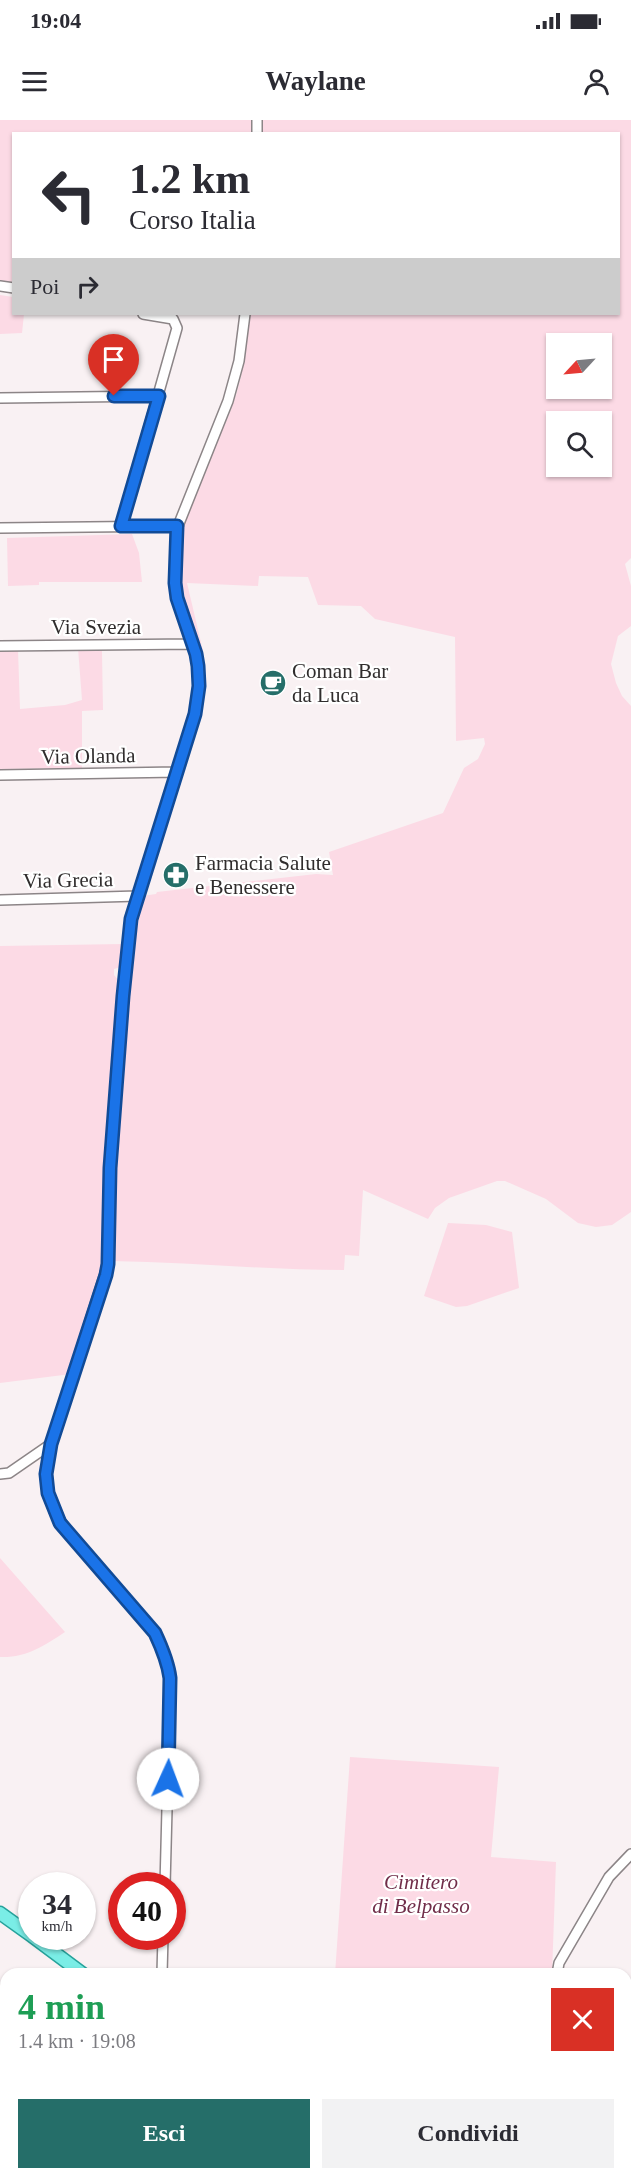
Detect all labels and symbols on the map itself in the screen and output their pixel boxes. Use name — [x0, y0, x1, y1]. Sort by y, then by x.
north arrow — [546, 333, 612, 399]
pin — [88, 334, 139, 396]
street label: Via Svezia — [51, 615, 142, 639]
place label: Coman Bar da Luca — [292, 659, 388, 707]
cafe icon: Coman Bar da Luca — [258, 668, 288, 698]
street label: Via Olanda — [40, 743, 136, 769]
place label: Farmacia Salute e Benessere — [195, 851, 331, 899]
pharmacy icon: Farmacia Salute e Benessere — [161, 860, 191, 890]
street label: Via Grecia — [23, 867, 114, 893]
position arrow — [136, 1747, 200, 1811]
park label: Cimitero di Belpasso — [372, 1870, 470, 1918]
speed limit sign: 40 — [108, 1872, 186, 1950]

